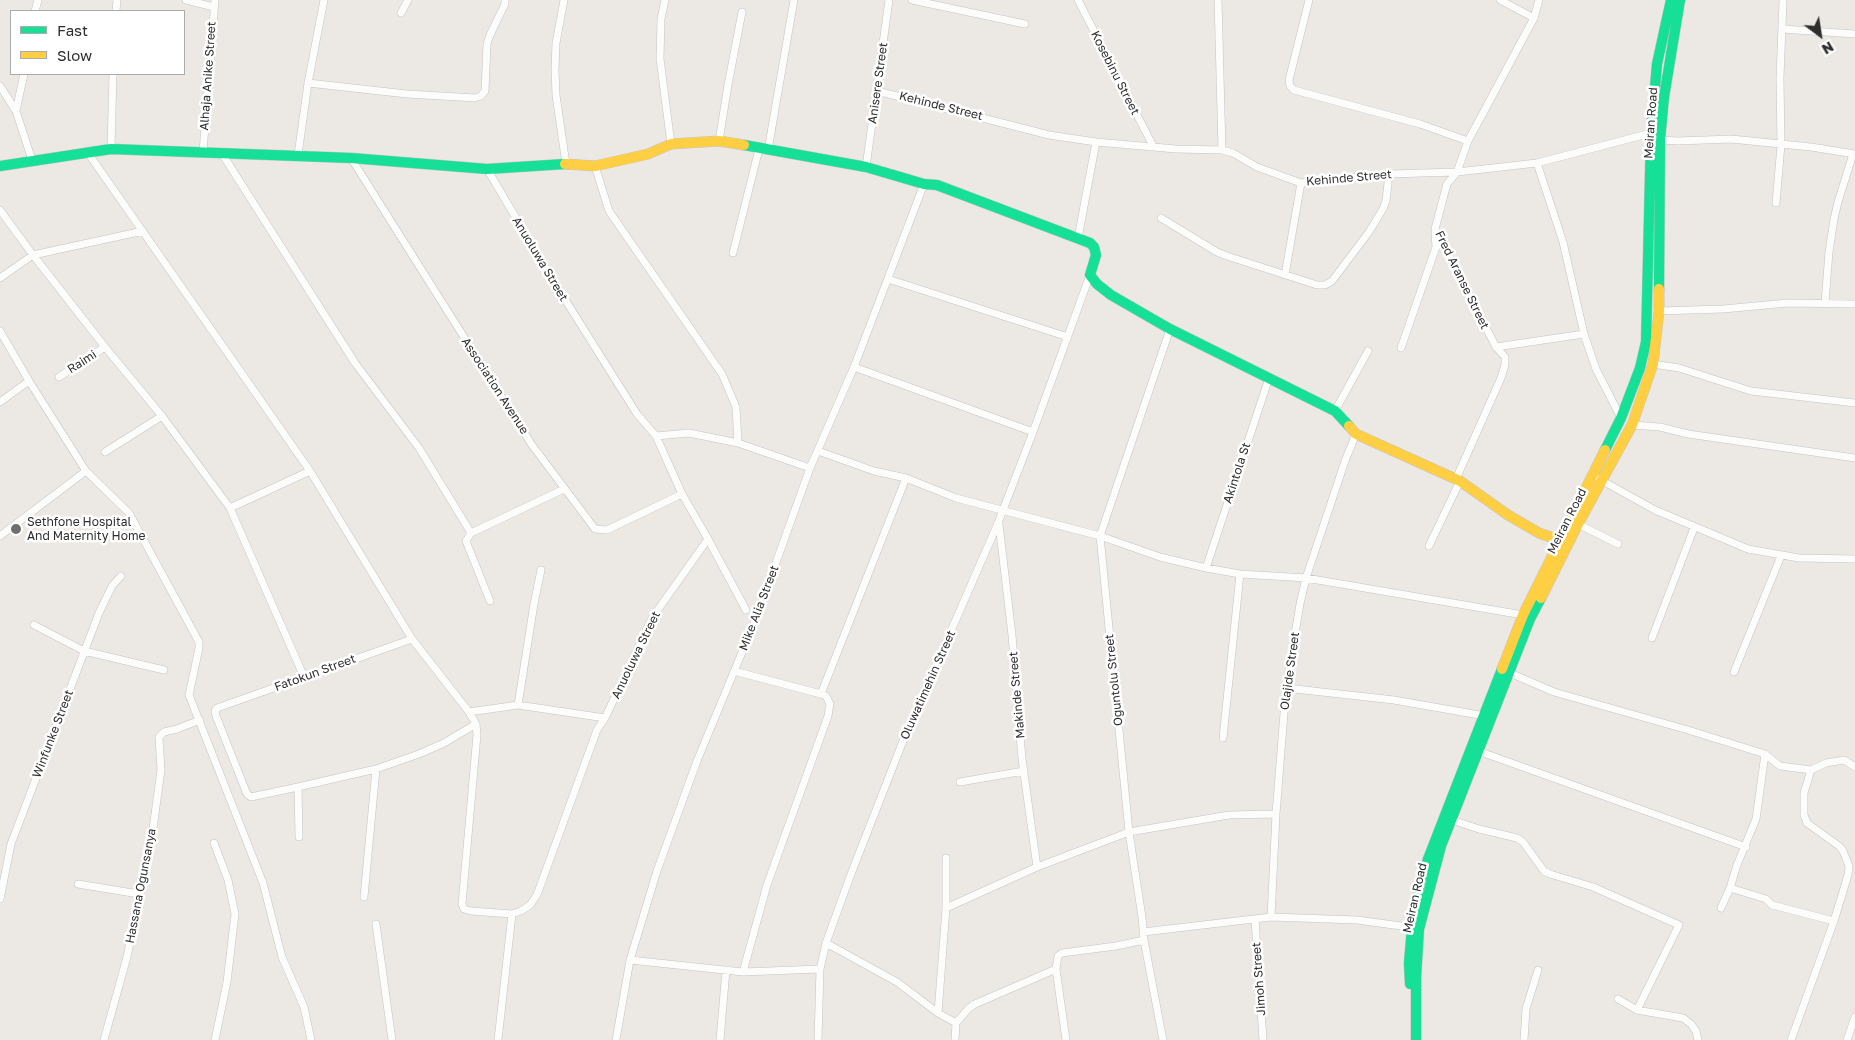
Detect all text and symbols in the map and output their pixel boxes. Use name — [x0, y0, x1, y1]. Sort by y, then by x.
legend — [10, 10, 185, 75]
north arrow — [1795, 10, 1845, 60]
text: Fast — [57, 21, 88, 39]
street label: Alhaja Anike Street — [197, 21, 219, 131]
street label: Kosebinu Street — [1088, 29, 1142, 117]
text: N — [1819, 38, 1837, 58]
street label: Anisere Street — [865, 41, 891, 125]
text: Slow — [57, 46, 92, 64]
street label: Meiran Road — [1641, 87, 1661, 159]
street label: Kehinde Street — [898, 89, 984, 123]
street label: Kehinde Street — [1306, 167, 1392, 189]
street label: Anuoluwa Street — [509, 214, 571, 304]
street label: Fred Aranse Street — [1432, 228, 1492, 332]
street label: Association Avenue — [458, 335, 532, 437]
street label: Raimi — [65, 347, 99, 377]
street label: Akintola St — [1220, 441, 1254, 505]
street label: Meiran Road — [1544, 486, 1590, 556]
place label: Sethfone Hospital And Maternity Home — [27, 515, 145, 543]
marker: Sethfone Hospital And Maternity Home — [9, 522, 23, 536]
street label: Mike Alia Street — [736, 563, 782, 653]
street label: Anuoluwa Street — [609, 609, 663, 701]
street label: Oluwatimehin Street — [897, 628, 959, 742]
street label: Olajide Street — [1277, 631, 1303, 711]
street label: Oguntolu Street — [1102, 633, 1126, 727]
street label: Makinde Street — [1006, 651, 1028, 739]
street label: Fatokun Street — [272, 652, 358, 694]
street label: Winfunke Street — [30, 688, 76, 780]
street label: Hassana Ogunsanya — [123, 827, 159, 945]
street label: Meiran Road — [1400, 861, 1430, 935]
street label: Jimoh Street — [1249, 942, 1269, 1016]

